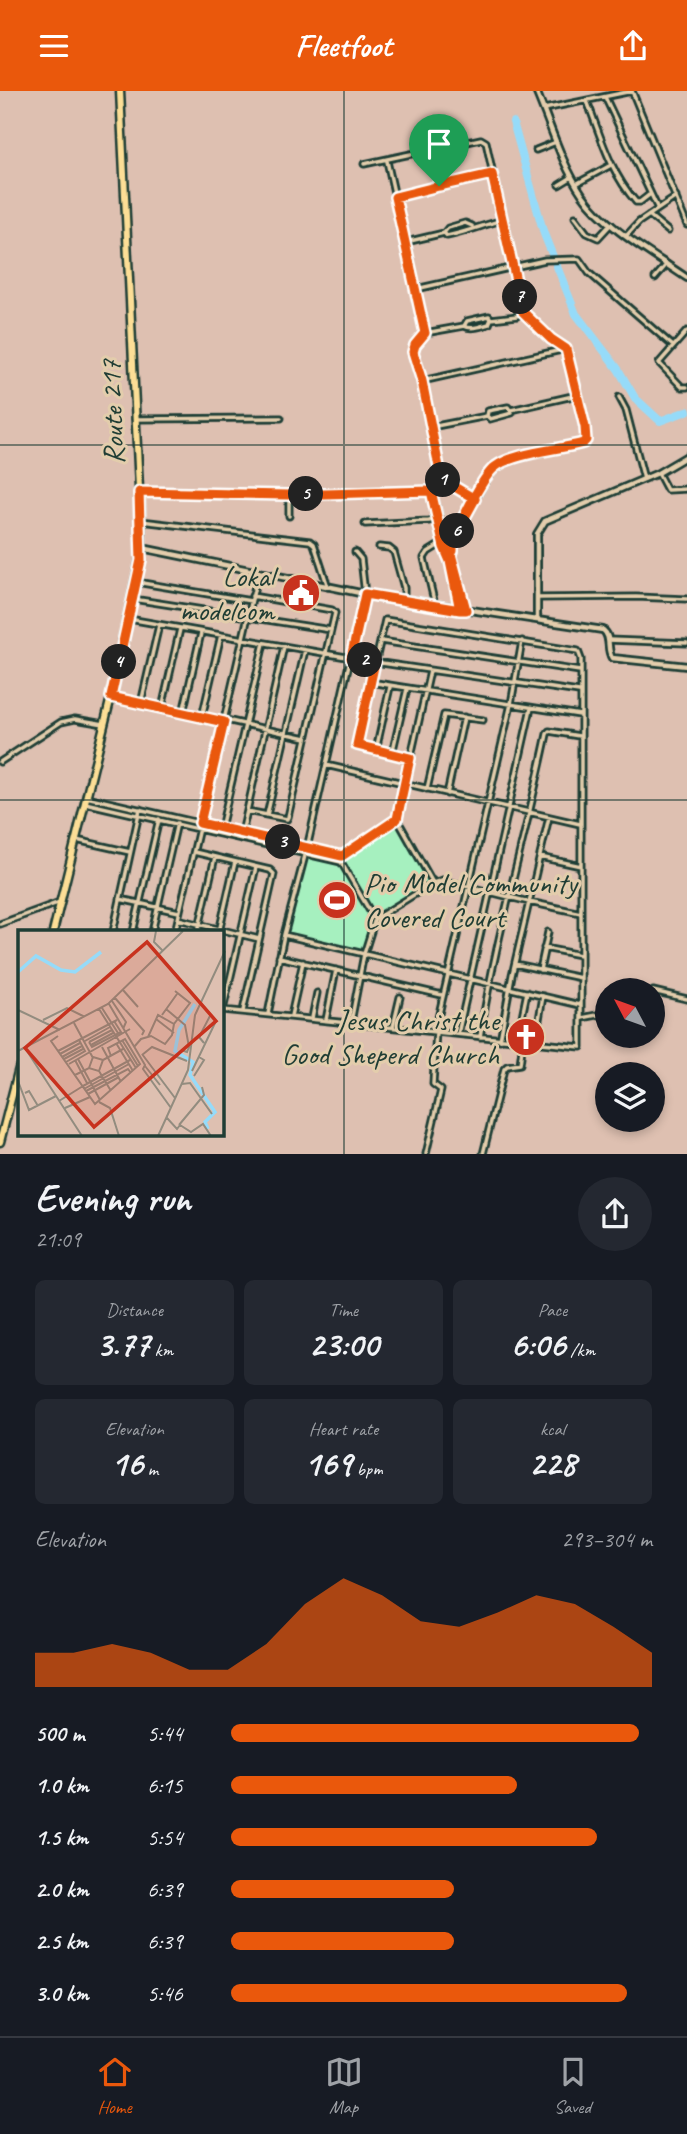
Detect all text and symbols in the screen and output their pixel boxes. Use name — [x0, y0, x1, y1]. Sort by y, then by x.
text: Fleetfoot — [295, 25, 392, 66]
icon: menu — [35, 27, 73, 65]
icon: share — [614, 27, 652, 65]
pin — [409, 114, 469, 186]
icon: arrive — [420, 125, 458, 163]
pin: 7 — [503, 279, 538, 315]
text: 7 — [515, 284, 524, 308]
street label: Route 217 — [91, 357, 133, 465]
pin: 1 — [426, 463, 460, 497]
text: 1 — [438, 467, 447, 491]
pin: 5 — [288, 477, 324, 511]
text: 5 — [301, 481, 310, 505]
pin: 6 — [440, 513, 475, 549]
text: 6 — [452, 518, 461, 542]
place label: Lokal modelcom — [180, 557, 279, 629]
public building icon: Lokal modelcom — [280, 572, 322, 614]
pin: 2 — [348, 643, 382, 677]
pin: 4 — [102, 645, 136, 679]
text: 2 — [360, 647, 369, 671]
text: 4 — [114, 649, 123, 673]
pin: 3 — [266, 825, 300, 859]
text: 3 — [278, 829, 287, 853]
place label: Pio Model Community Covered Court — [364, 864, 580, 936]
sports icon: Pio Model Community Covered Court — [316, 879, 358, 921]
inset map — [18, 930, 224, 1136]
north arrow — [595, 978, 665, 1048]
map controls — [595, 978, 665, 1132]
place label: Jesus Christ the Good Sheperd Church — [281, 1001, 501, 1073]
church icon: Jesus Christ the Good Sheperd Church — [505, 1016, 547, 1058]
button: layers — [595, 1062, 665, 1132]
text: Evening run — [35, 1175, 191, 1222]
button: share — [578, 1177, 652, 1251]
text: 21:09 — [35, 1225, 81, 1254]
text: Distance — [106, 1298, 163, 1322]
text: Time — [329, 1298, 358, 1322]
text: Pace — [538, 1298, 567, 1322]
text: 3.77 — [96, 1322, 150, 1367]
text: 23:00 — [309, 1322, 378, 1367]
text: 6:06 — [510, 1322, 566, 1367]
text: km — [150, 1338, 173, 1362]
text: /km — [566, 1338, 595, 1362]
text: Elevation — [105, 1417, 164, 1441]
text: Heart rate — [309, 1417, 378, 1441]
text: kcal — [540, 1417, 565, 1441]
text: 16 — [111, 1441, 143, 1486]
text: 169 — [304, 1441, 352, 1486]
text: 228 — [529, 1441, 576, 1486]
text: m — [143, 1457, 158, 1481]
text: bpm — [352, 1457, 383, 1481]
text: Elevation — [35, 1525, 106, 1554]
text: 293–304 m — [561, 1525, 652, 1554]
text: 500 m — [35, 1719, 84, 1748]
text: 5:44 — [147, 1719, 183, 1748]
text: 1.0 km — [35, 1771, 89, 1800]
text: 6:15 — [147, 1771, 183, 1800]
text: 1.5 km — [35, 1823, 88, 1852]
text: 5:54 — [147, 1823, 183, 1852]
text: 2.0 km — [35, 1875, 89, 1904]
text: 6:39 — [147, 1875, 183, 1904]
text: 2.5 km — [35, 1927, 88, 1956]
text: 6:39 — [147, 1927, 183, 1956]
text: 3.0 km — [35, 1979, 89, 2008]
text: 5:46 — [147, 1979, 183, 2008]
tab: Home — [96, 2053, 134, 2119]
tab: Map — [325, 2053, 363, 2119]
tab: Saved — [554, 2053, 592, 2119]

